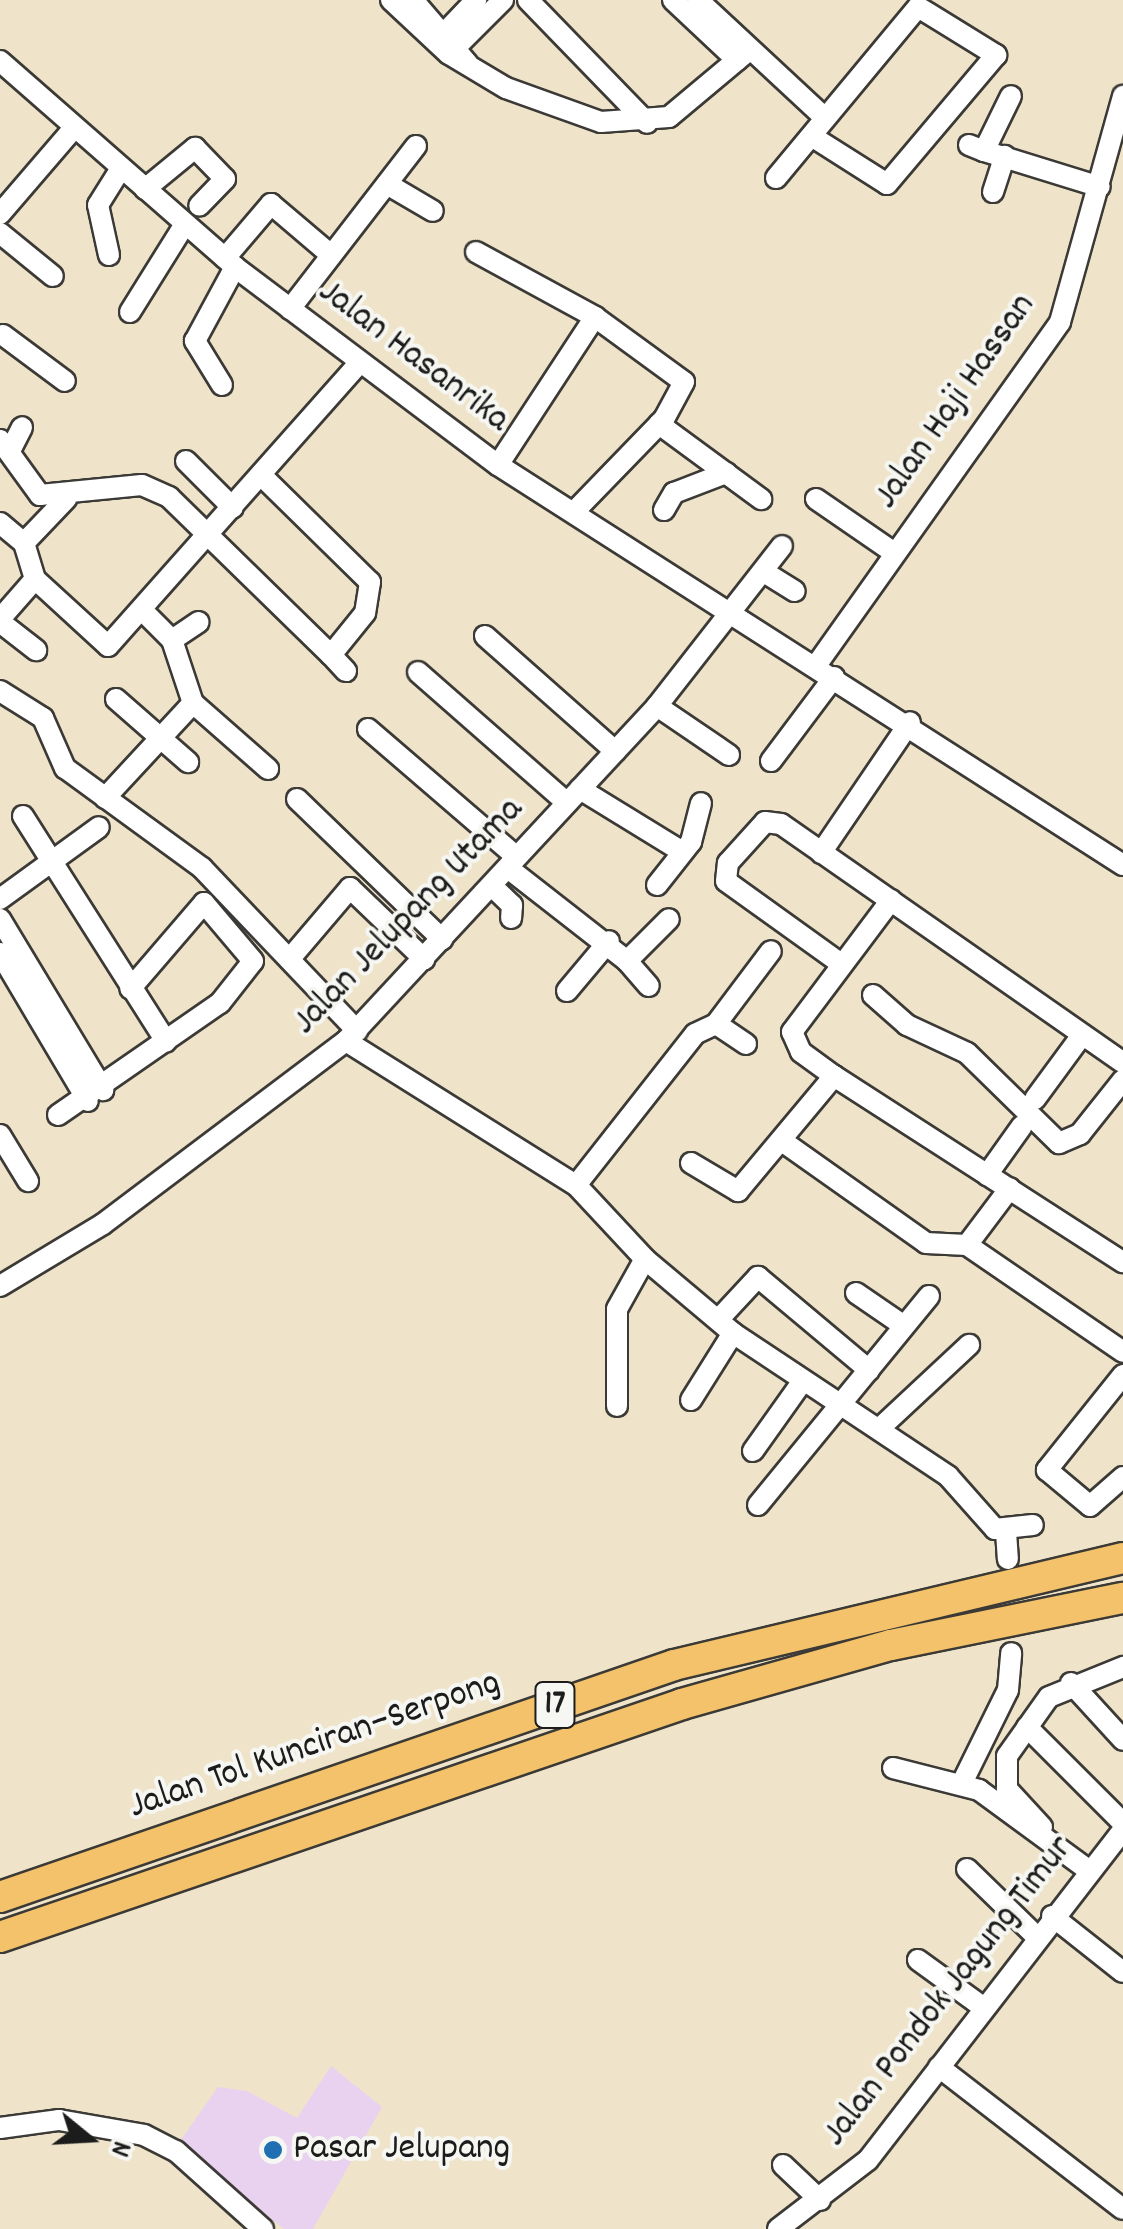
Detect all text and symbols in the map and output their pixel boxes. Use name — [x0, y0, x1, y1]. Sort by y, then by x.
street label: Jalan Hasanrika — [308, 270, 518, 444]
street label: Jalan Haji Hassan — [865, 286, 1047, 518]
street label: Jalan Jelupang Utama — [284, 789, 534, 1045]
street label: Jalan Tol Kunciran–Serpong — [123, 1661, 507, 1831]
road number: 17 — [532, 1675, 578, 1735]
street label: Jalan Pondok Jagung Timur — [813, 1828, 1085, 2156]
north arrow — [40, 2089, 140, 2189]
place label: Pasar Jelupang — [293, 2127, 510, 2173]
text: N — [97, 2136, 140, 2161]
marker: Pasar Jelupang — [262, 2139, 284, 2161]

